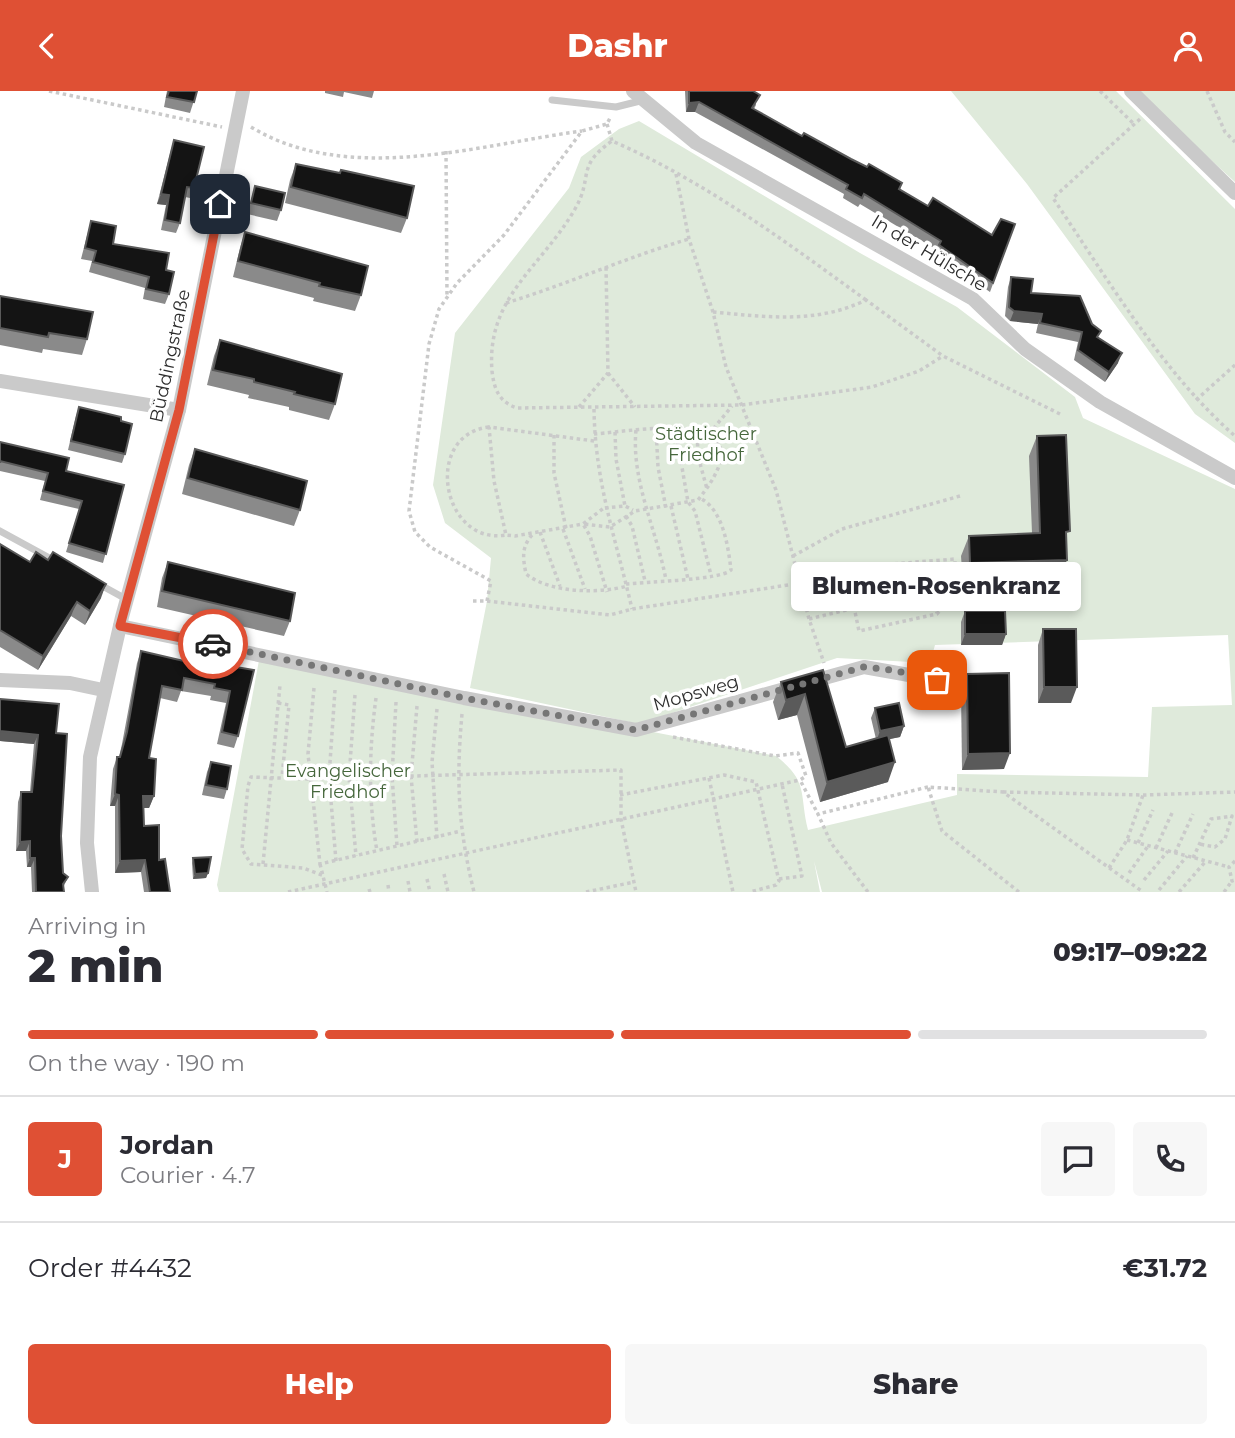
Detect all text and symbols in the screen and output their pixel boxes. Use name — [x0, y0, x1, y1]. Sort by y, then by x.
text: Dashr — [567, 26, 668, 65]
icon: back — [28, 27, 66, 65]
icon: person — [1169, 27, 1207, 65]
pin — [190, 174, 250, 234]
icon: home — [201, 185, 239, 223]
street label: In der Hülsche — [867, 210, 991, 296]
street label: Büddingstraße — [145, 287, 195, 425]
park label: Städtischer Friedhof — [655, 423, 757, 466]
callout: Blumen-Rosenkranz — [792, 561, 1082, 610]
text: Blumen-Rosenkranz — [812, 572, 1060, 600]
courier — [178, 609, 248, 679]
icon: car — [194, 625, 232, 663]
pin — [907, 650, 967, 710]
icon: bag — [918, 661, 956, 699]
street label: Mopsweg — [651, 670, 741, 716]
park label: Evangelischer Friedhof — [285, 760, 411, 803]
text: Arriving in — [28, 912, 147, 940]
text: 09:17–09:22 — [1053, 936, 1207, 968]
text: 2 min — [28, 937, 163, 994]
text: On the way · 190 m — [28, 1049, 245, 1077]
button: chat — [1041, 1122, 1115, 1196]
button: phone — [1133, 1122, 1207, 1196]
text: Jordan — [120, 1129, 214, 1161]
text: J — [58, 1143, 72, 1175]
text: Courier · 4.7 — [120, 1161, 256, 1189]
text: Order #4432 — [28, 1252, 192, 1284]
text: €31.72 — [1122, 1252, 1207, 1284]
button: Help — [28, 1344, 611, 1424]
button: Share — [625, 1344, 1207, 1424]

